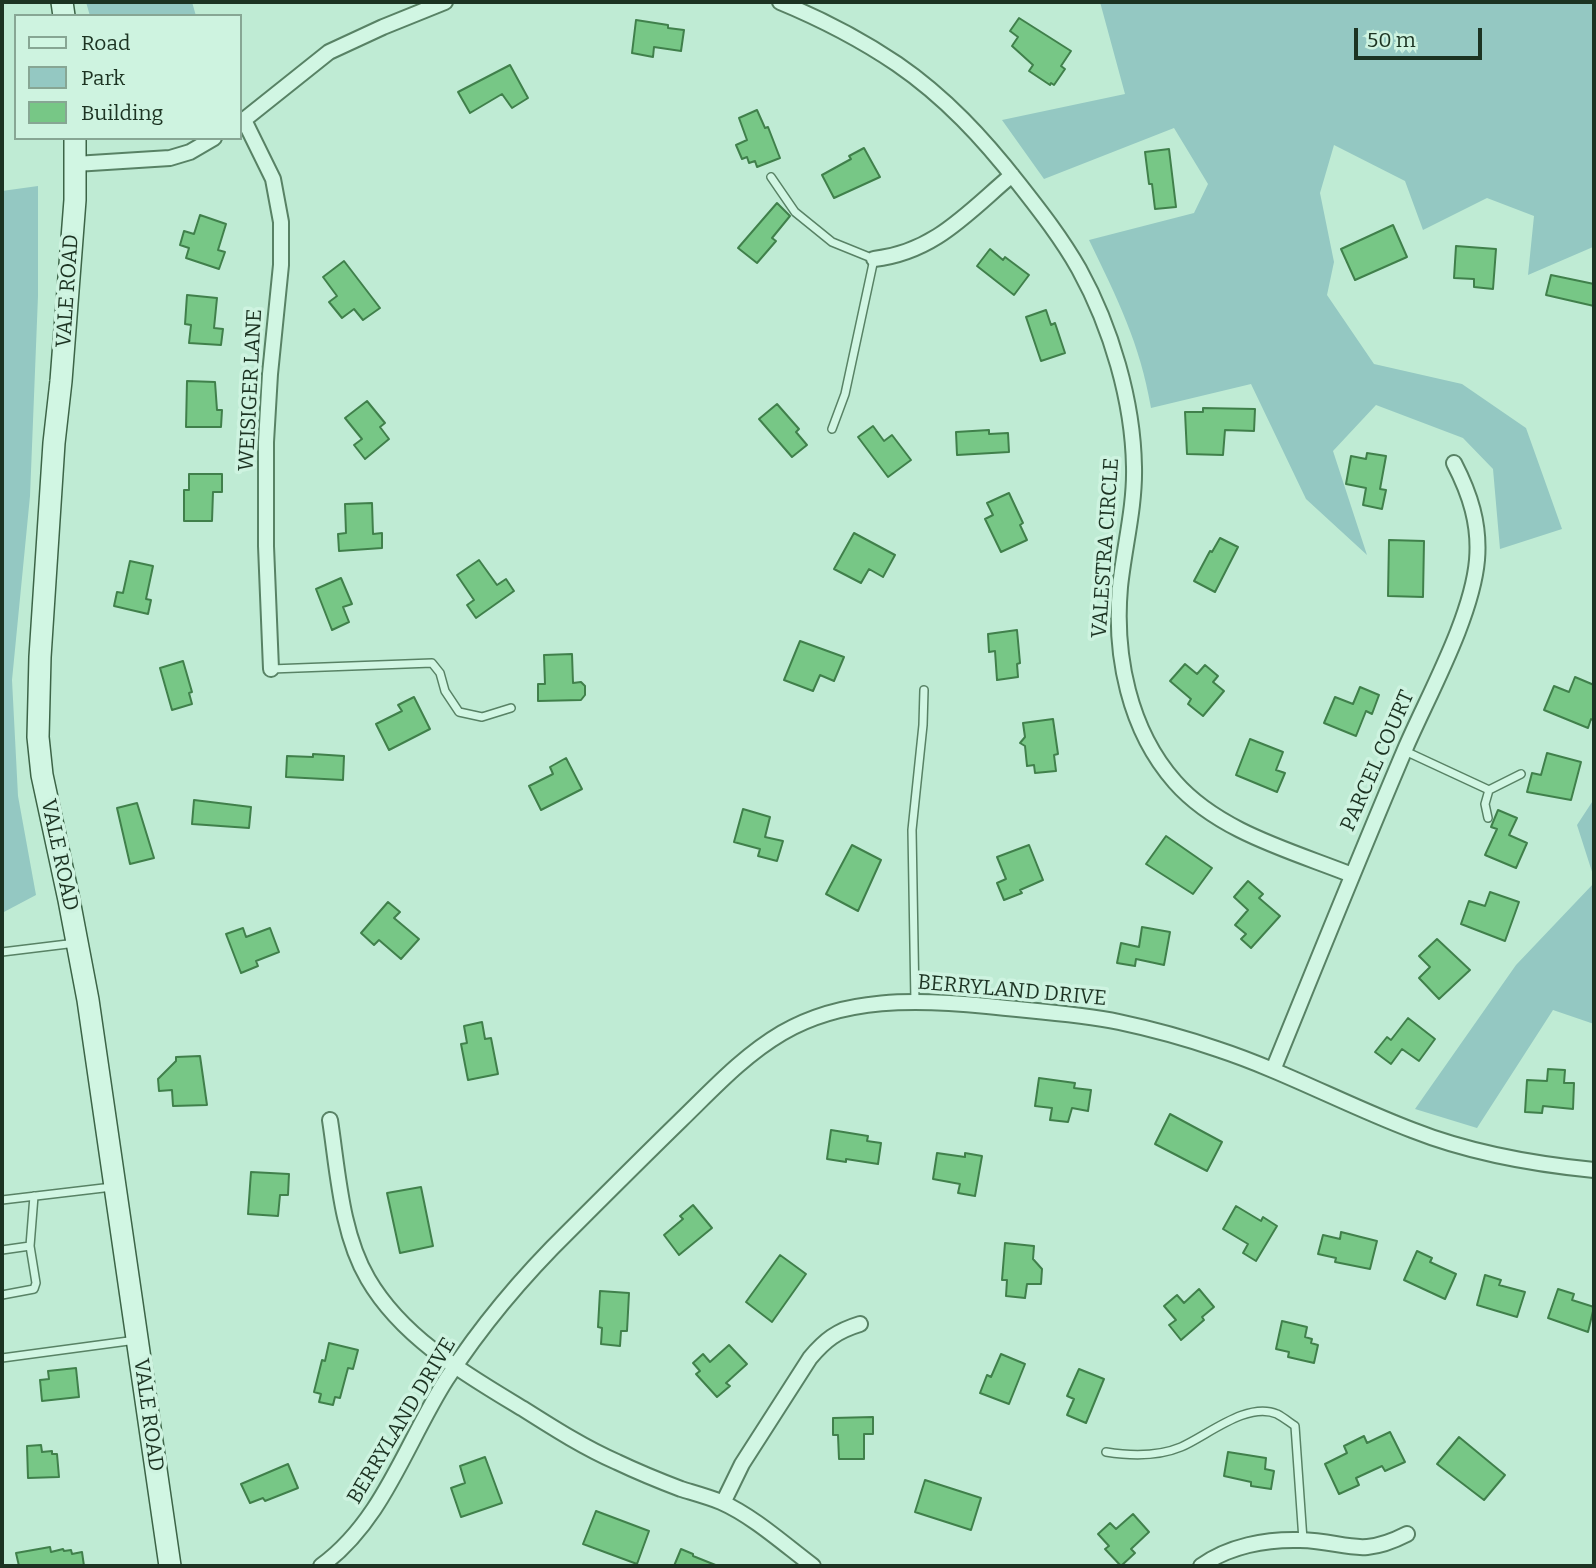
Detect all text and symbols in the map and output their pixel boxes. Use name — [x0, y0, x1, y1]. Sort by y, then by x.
legend — [14, 14, 242, 140]
scale bar — [1358, 14, 1486, 58]
text: 50 m — [1367, 27, 1416, 53]
text: Road — [81, 30, 130, 56]
text: Park — [81, 65, 125, 91]
text: Building — [81, 100, 163, 126]
street label: VALE ROAD — [51, 233, 85, 349]
street label: WEISIGER LANE — [234, 308, 268, 472]
street label: VALESTRA CIRCLE — [1087, 457, 1125, 639]
street label: PARCEL COURT — [1336, 687, 1420, 835]
street label: VALE ROAD — [35, 797, 83, 913]
street label: BERRYLAND DRIVE — [916, 970, 1108, 1012]
street label: BERRYLAND DRIVE — [342, 1333, 462, 1509]
street label: VALE ROAD — [128, 1357, 168, 1473]

